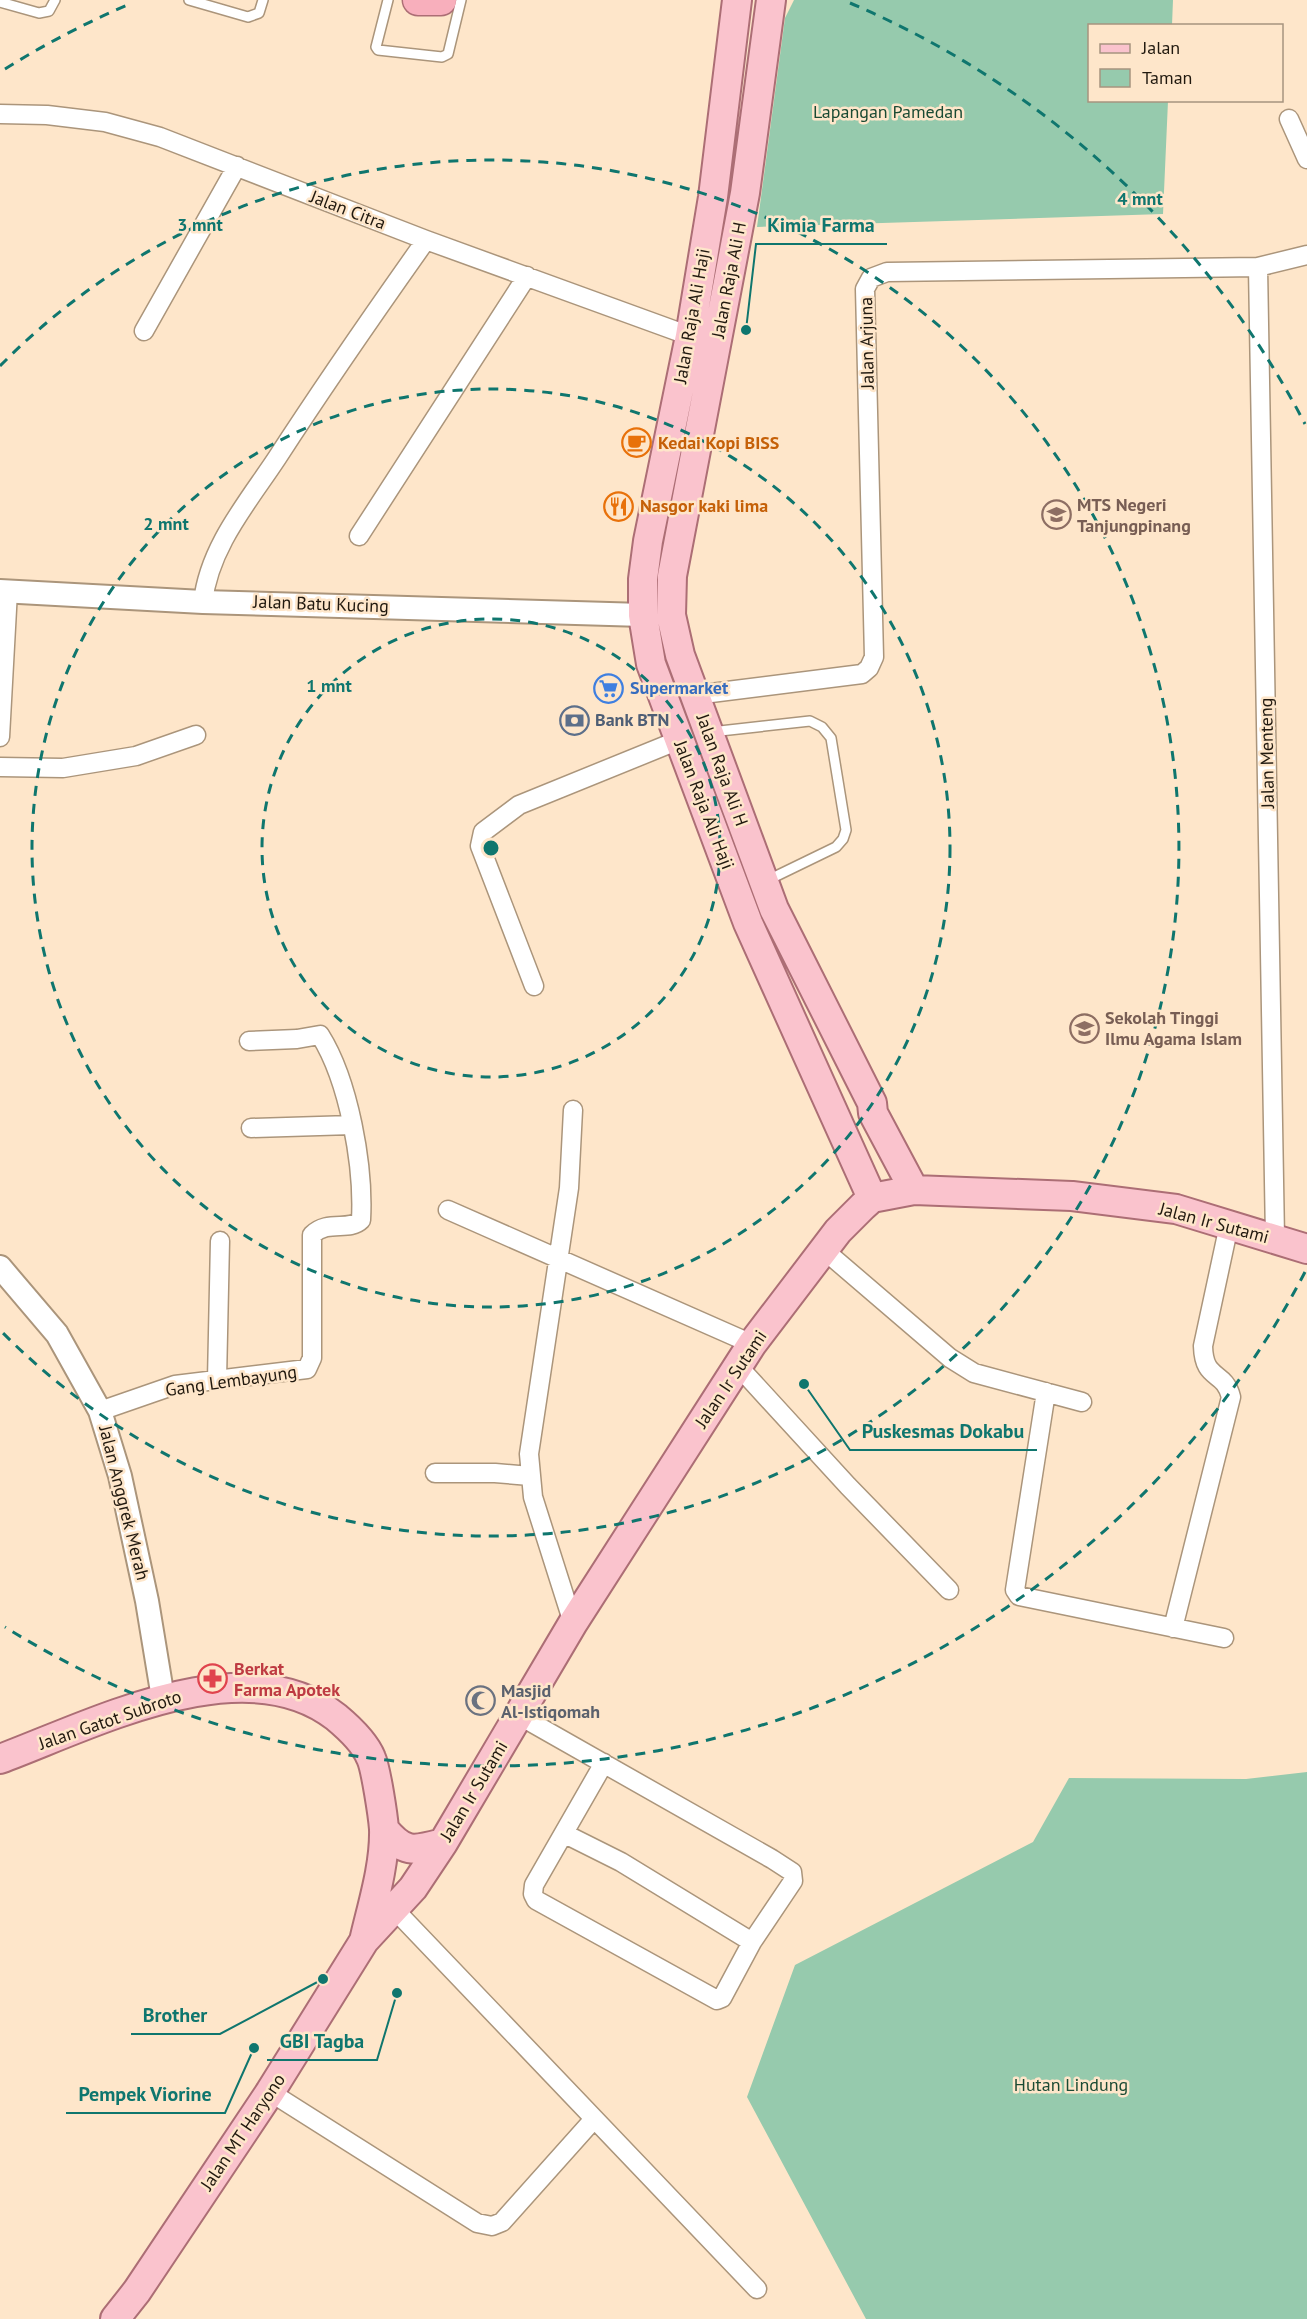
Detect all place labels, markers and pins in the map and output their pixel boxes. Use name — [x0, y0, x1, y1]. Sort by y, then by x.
callout: Kimia Farma — [756, 206, 887, 244]
cafe icon: Kedai Kopi BISS — [621, 427, 653, 459]
place label: Kedai Kopi BISS — [658, 431, 779, 454]
restaurant icon: Nasgor kaki lima — [603, 490, 635, 522]
place label: MTS Negeri Tanjungpinang — [1077, 493, 1191, 537]
place label: Nasgor kaki lima — [640, 494, 768, 517]
school or university icon: MTS Negeri Tanjungpinang — [1040, 499, 1072, 531]
supermarket icon: Supermarket — [593, 672, 625, 704]
place label: Supermarket — [630, 676, 729, 699]
bank icon: Bank BTN — [558, 704, 590, 736]
place label: Bank BTN — [595, 708, 669, 731]
centre of rings — [481, 838, 501, 858]
place label: Sekolah Tinggi Ilmu Agama Islam — [1105, 1006, 1242, 1050]
school or university icon: Sekolah Tinggi Ilmu Agama Islam — [1068, 1012, 1100, 1044]
callout: Puskesmas Dokabu — [850, 1412, 1037, 1450]
place label: Berkat Farma Apotek — [234, 1657, 340, 1701]
pharmacy icon: Berkat Farma Apotek — [197, 1663, 229, 1695]
place label: Masjid Al-Istiqomah — [501, 1679, 600, 1723]
mosque icon: Masjid Al-Istiqomah — [464, 1685, 496, 1717]
callout: Brother — [131, 1996, 220, 2034]
callout: GBI Tagba — [267, 2022, 377, 2060]
callout: Pempek Viorine — [66, 2075, 225, 2113]

